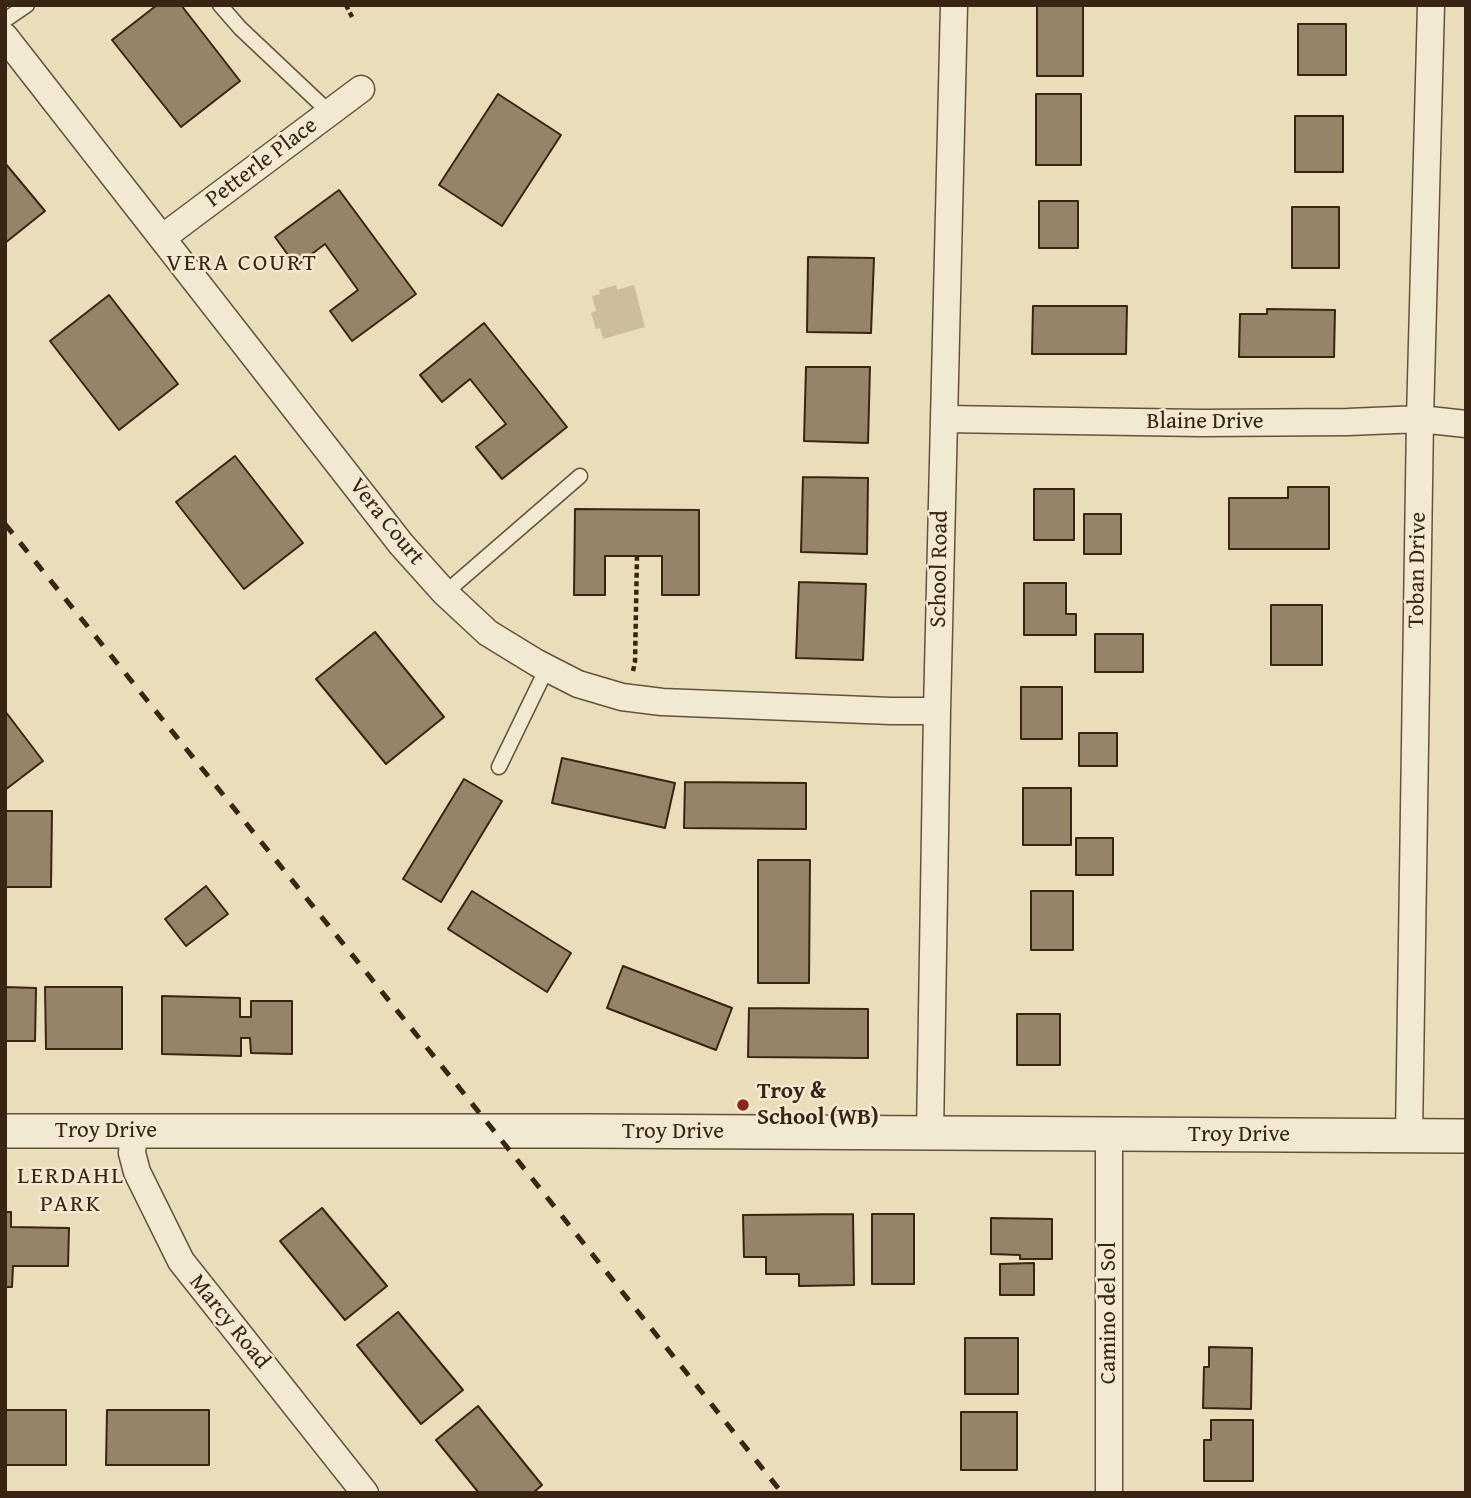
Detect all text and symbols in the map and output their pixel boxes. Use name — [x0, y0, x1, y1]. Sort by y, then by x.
street label: Petterle Place — [201, 112, 323, 214]
district label: VERA COURT — [167, 250, 317, 278]
street label: Blaine Drive — [1146, 408, 1264, 436]
street label: Vera Court — [343, 473, 429, 571]
street label: School Road — [925, 510, 955, 628]
street label: Toban Drive — [1403, 512, 1433, 628]
place label: Troy & School (WB) — [757, 1078, 879, 1132]
marker: Troy & School (WB) — [735, 1097, 751, 1113]
street label: Troy Drive — [55, 1117, 157, 1145]
street label: Troy Drive — [622, 1118, 724, 1146]
street label: Troy Drive — [1188, 1121, 1290, 1149]
district label: LERDAHL PARK — [18, 1163, 124, 1219]
street label: Camino del Sol — [1095, 1242, 1123, 1384]
street label: Marcy Road — [182, 1269, 276, 1375]

